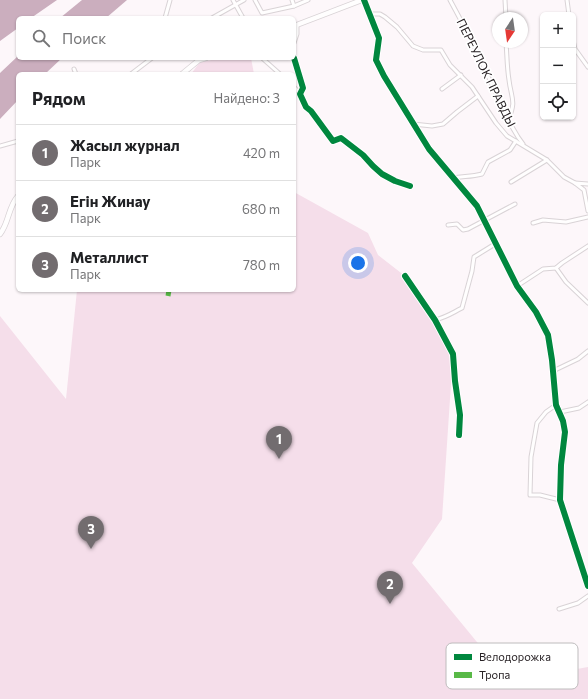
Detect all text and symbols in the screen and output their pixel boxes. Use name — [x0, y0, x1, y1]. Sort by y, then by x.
north arrow — [492, 12, 528, 48]
map controls — [540, 12, 576, 120]
button: + — [540, 12, 576, 48]
search box — [16, 16, 296, 60]
street label: ПЕРЕУЛОК ПРАВДЫ — [455, 16, 519, 129]
icon: search — [30, 27, 52, 49]
text: Поиск — [62, 29, 106, 47]
button: − — [540, 48, 576, 84]
button: locate — [540, 84, 576, 120]
text: Рядом — [32, 88, 86, 109]
text: Найдено: 3 — [213, 90, 280, 106]
text: Жасыл журнал — [70, 136, 180, 154]
text: 1 — [42, 145, 48, 161]
text: 420 m — [243, 145, 280, 161]
text: Парк — [70, 154, 101, 170]
text: Егін Жинау — [70, 192, 151, 210]
text: 2 — [41, 201, 49, 217]
text: 680 m — [242, 201, 280, 217]
text: Парк — [70, 210, 101, 226]
text: Металлист — [70, 248, 148, 266]
your location — [348, 253, 368, 273]
text: 3 — [41, 257, 49, 273]
text: 780 m — [243, 257, 280, 273]
text: Парк — [70, 266, 101, 282]
pin: 1 — [266, 426, 292, 459]
pin: 3 — [78, 516, 104, 549]
pin: 2 — [377, 571, 403, 604]
legend — [446, 643, 578, 689]
text: Велодорожка — [479, 650, 551, 663]
text: Тропа — [479, 668, 510, 681]

